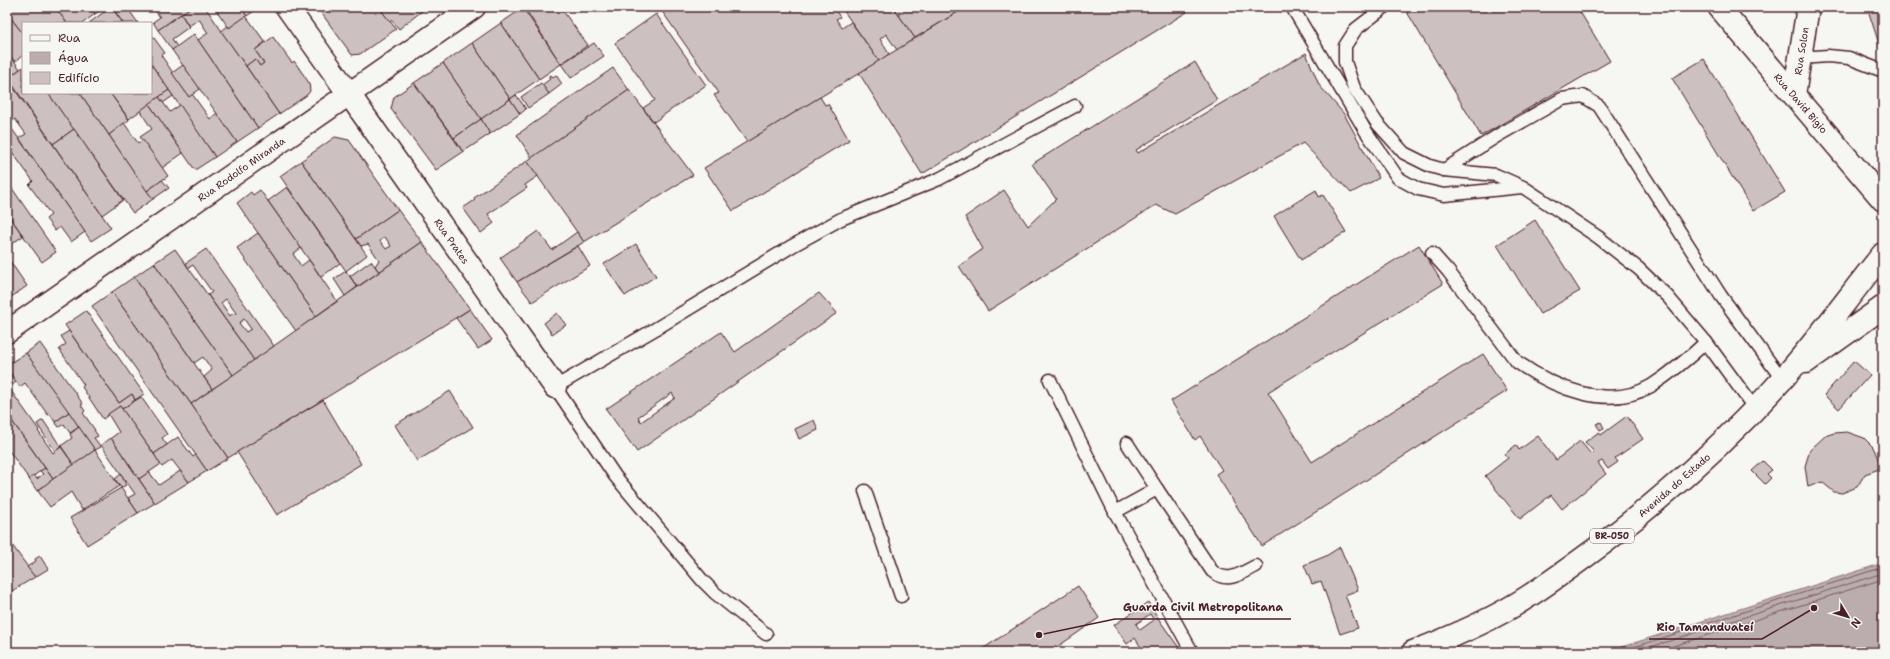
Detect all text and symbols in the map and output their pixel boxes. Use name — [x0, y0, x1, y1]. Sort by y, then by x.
legend — [22, 22, 152, 94]
street label: Rua Solon — [1791, 26, 1812, 76]
text: Rua — [58, 30, 81, 46]
text: Água — [58, 50, 89, 66]
text: Edifício — [58, 70, 99, 86]
street label: Rua David Bigio — [1771, 71, 1830, 136]
street label: Rua Rodolfo Miranda — [195, 134, 288, 205]
street label: Rua Prates — [431, 216, 472, 266]
street label: Avenida do Estado — [1636, 450, 1713, 520]
road number: BR-050 — [1590, 529, 1634, 543]
callout: Guarda Civil Metropolitana — [1115, 596, 1291, 619]
north arrow — [1828, 597, 1868, 637]
text: Guarda Civil Metropolitana — [1123, 600, 1283, 615]
text: N — [1847, 615, 1864, 631]
callout: Rio Tamanduateí — [1649, 616, 1762, 639]
text: Rio Tamanduateí — [1657, 620, 1754, 635]

